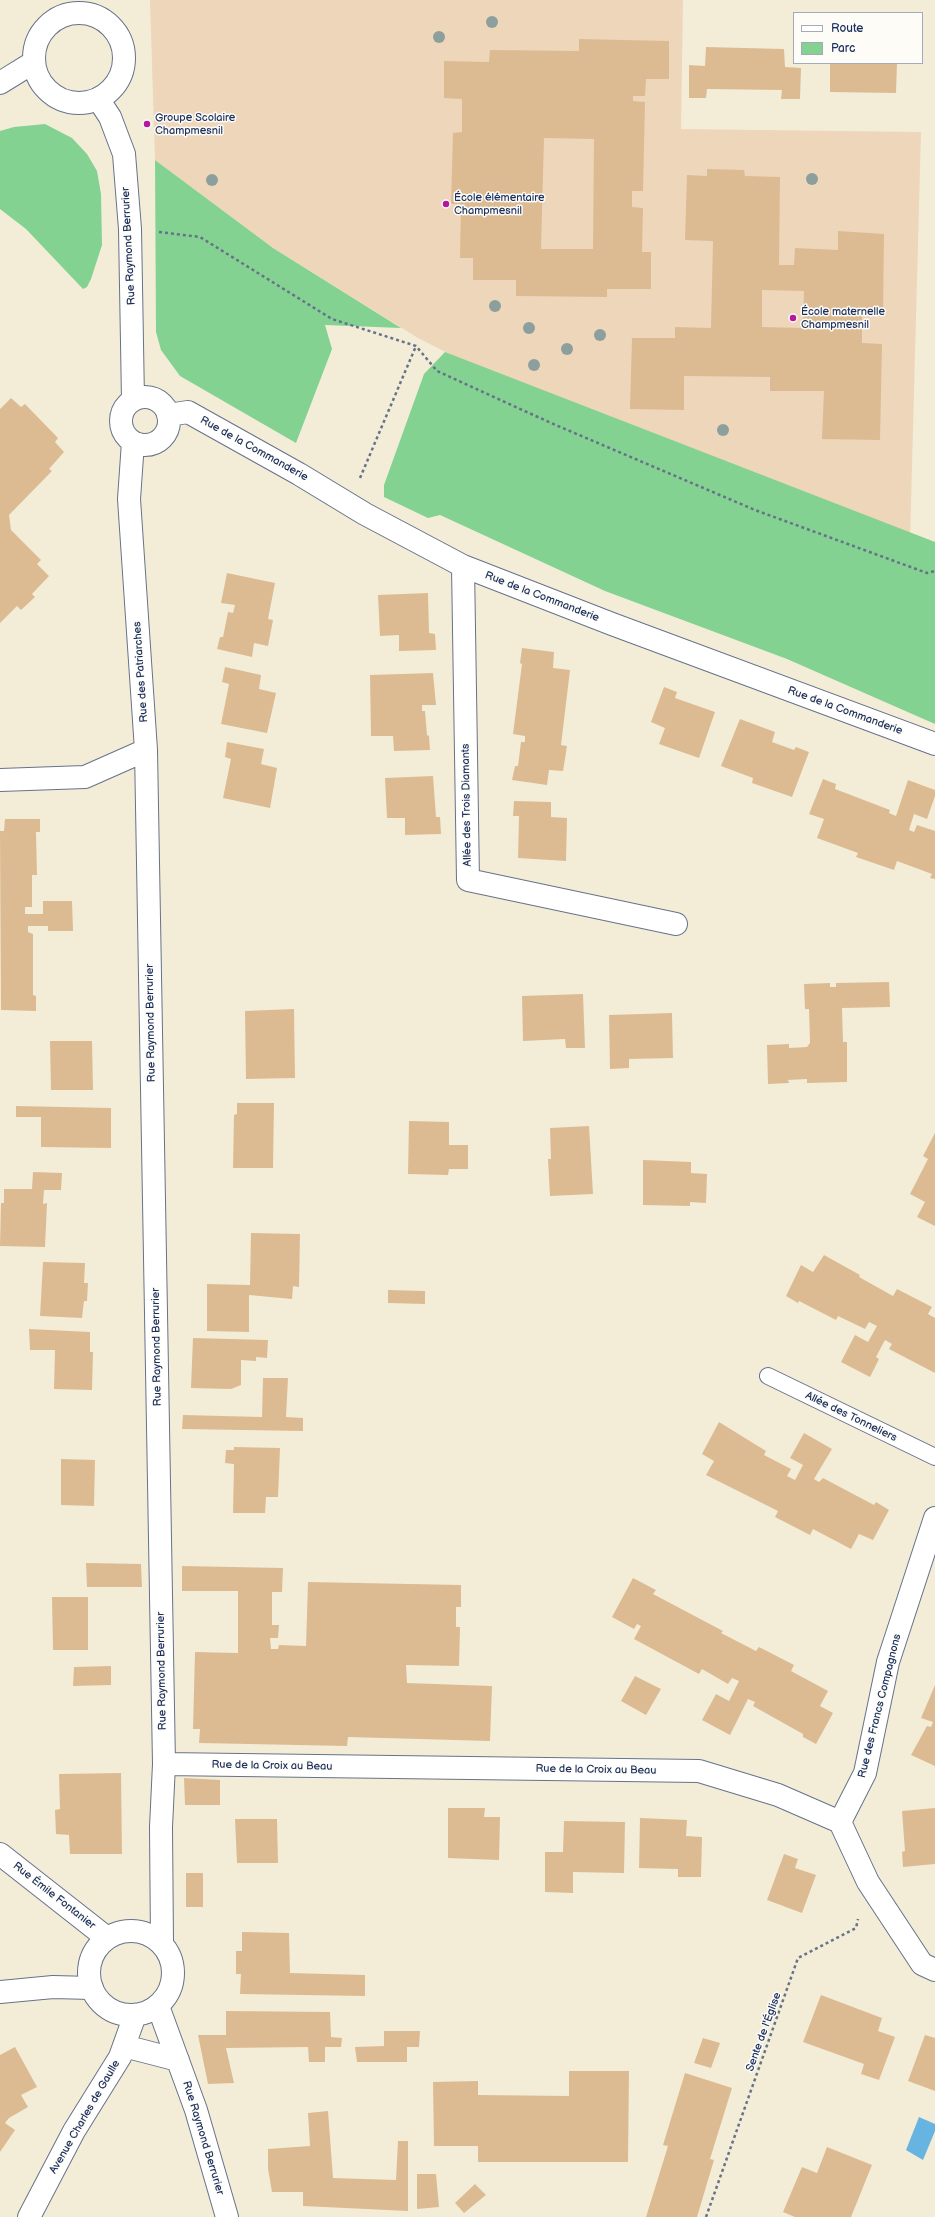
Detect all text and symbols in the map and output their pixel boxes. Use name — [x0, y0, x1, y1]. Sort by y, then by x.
legend — [793, 12, 923, 64]
text: Route — [831, 21, 863, 36]
text: Parc — [831, 41, 855, 56]
place label: Groupe Scolaire Champmesnil — [155, 111, 235, 137]
marker: Groupe Scolaire Champmesnil — [142, 119, 152, 129]
street label: Rue Raymond Berrurier — [119, 187, 139, 305]
place label: École élémentaire Champmesnil — [454, 191, 545, 217]
marker: École élémentaire Champmesnil — [441, 199, 451, 209]
place label: École maternelle Champmesnil — [801, 305, 885, 331]
marker: École maternelle Champmesnil — [788, 313, 798, 323]
street label: Rue de la Commanderie — [198, 414, 310, 484]
street label: Rue de la Commanderie — [483, 569, 601, 625]
street label: Rue des Patriarches — [131, 621, 151, 723]
street label: Rue de la Commanderie — [786, 684, 904, 738]
street label: Allée des Trois Diamants — [459, 743, 475, 867]
street label: Rue Raymond Berrurier — [143, 964, 159, 1082]
street label: Rue Raymond Berrurier — [149, 1288, 165, 1406]
street label: Allée des Tonneliers — [803, 1389, 899, 1445]
street label: Rue Raymond Berrurier — [154, 1612, 170, 1730]
street label: Rue des Francs Compagnons — [856, 1633, 904, 1779]
street label: Rue de la Croix au Beau — [211, 1758, 333, 1774]
street label: Rue de la Croix au Beau — [535, 1762, 657, 1778]
street label: Rue Émile Fontanier — [10, 1860, 98, 1932]
street label: Sente de l'Église — [744, 1991, 784, 2073]
street label: Avenue Charles de Gaulle — [47, 2058, 123, 2176]
street label: Rue Raymond Berrurier — [179, 2079, 227, 2197]

